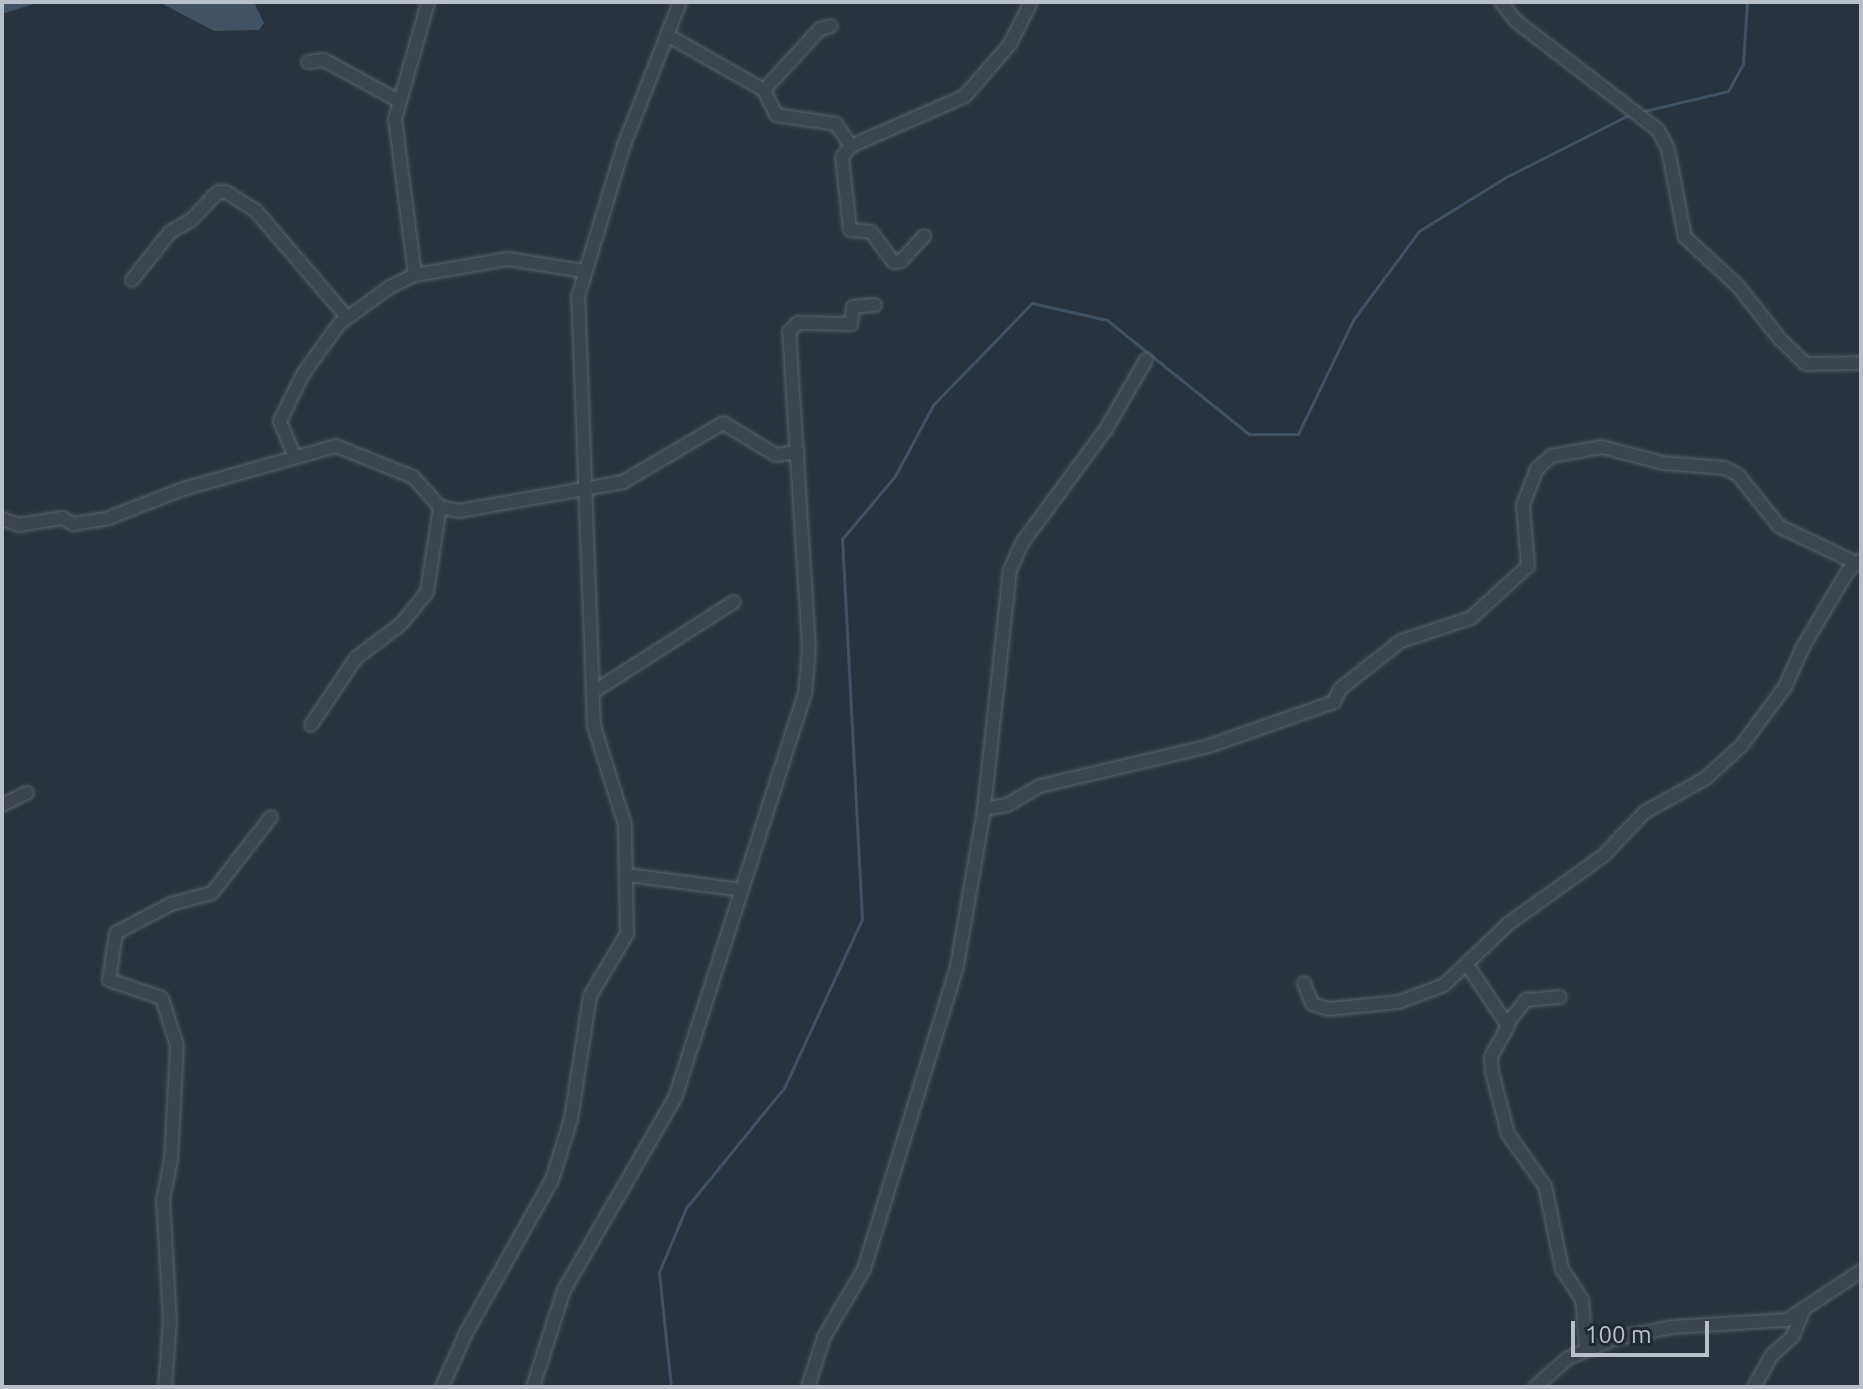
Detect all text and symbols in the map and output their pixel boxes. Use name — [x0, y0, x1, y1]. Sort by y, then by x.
scale bar — [1575, 1305, 1713, 1355]
text: 100 m — [1585, 1321, 1652, 1348]

